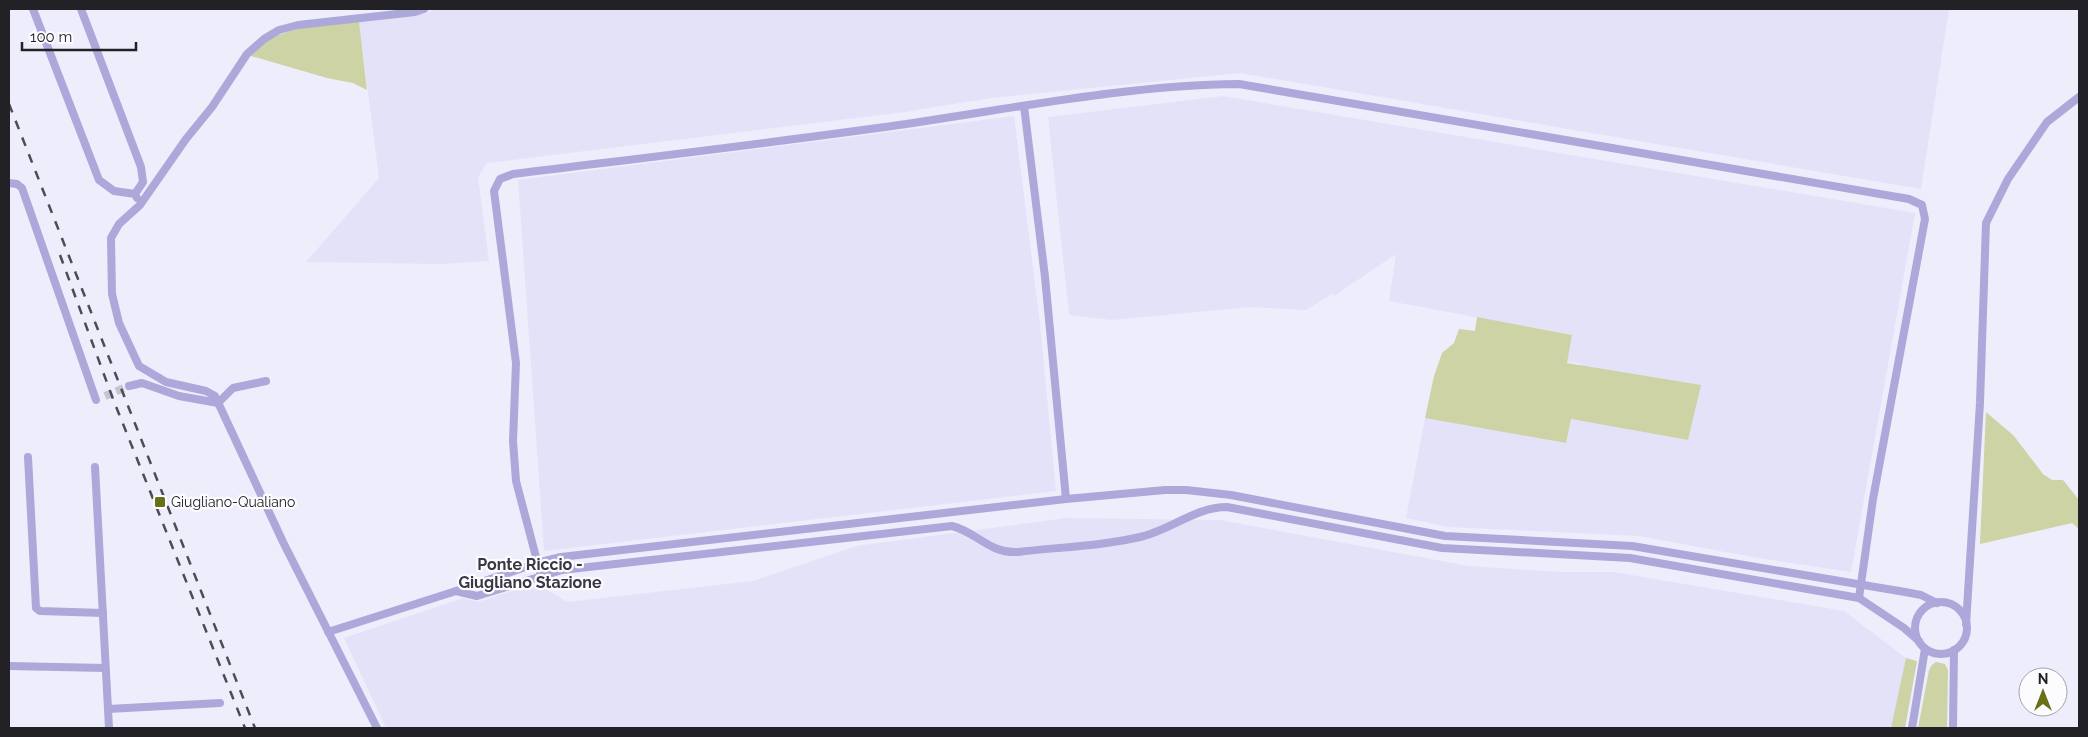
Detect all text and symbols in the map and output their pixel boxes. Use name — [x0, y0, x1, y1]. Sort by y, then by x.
scale bar — [22, 20, 136, 52]
text: 100 m — [30, 28, 72, 46]
place label: Giugliano-Qualiano — [171, 494, 295, 510]
marker: Giugliano-Qualiano — [153, 495, 167, 509]
district label: Ponte Riccio - Giugliano Stazione — [458, 555, 602, 592]
north arrow — [2018, 667, 2068, 717]
text: N — [2038, 671, 2048, 687]

